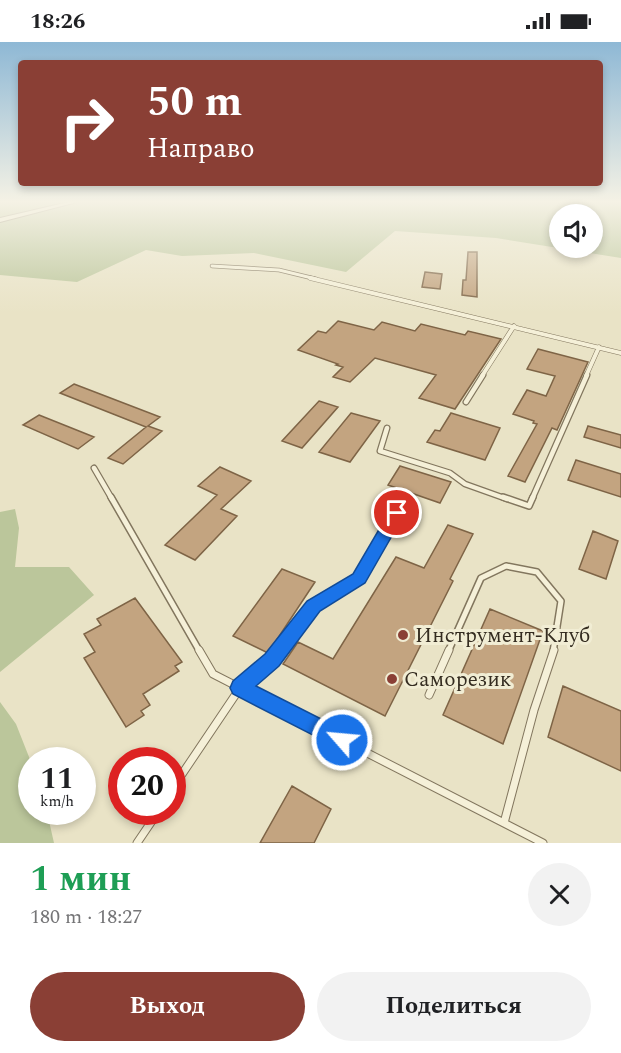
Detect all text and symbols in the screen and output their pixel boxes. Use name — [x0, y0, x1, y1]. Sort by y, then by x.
text: 18:26 — [30, 5, 85, 38]
text: 50 m — [147, 71, 242, 134]
icon: right — [48, 84, 126, 162]
text: Направо — [147, 128, 255, 170]
map controls — [549, 204, 603, 258]
button: sound — [549, 204, 603, 258]
pin — [371, 487, 422, 538]
icon: arrive — [380, 496, 413, 529]
place label: Инструмент-Клуб — [415, 620, 590, 652]
marker: Инструмент-Клуб — [396, 628, 410, 642]
place label: Саморезик — [404, 664, 512, 696]
marker: Саморезик — [385, 672, 399, 686]
position arrow — [310, 708, 374, 772]
speed limit sign: 20 — [108, 747, 186, 825]
text: 11 — [40, 756, 74, 802]
text: km/h — [40, 790, 74, 813]
text: 1 мин — [30, 852, 131, 907]
button: close — [528, 863, 591, 926]
text: 180 m · 18:27 — [30, 902, 142, 932]
button: Выход — [30, 972, 305, 1041]
button: Поделиться — [317, 972, 591, 1041]

